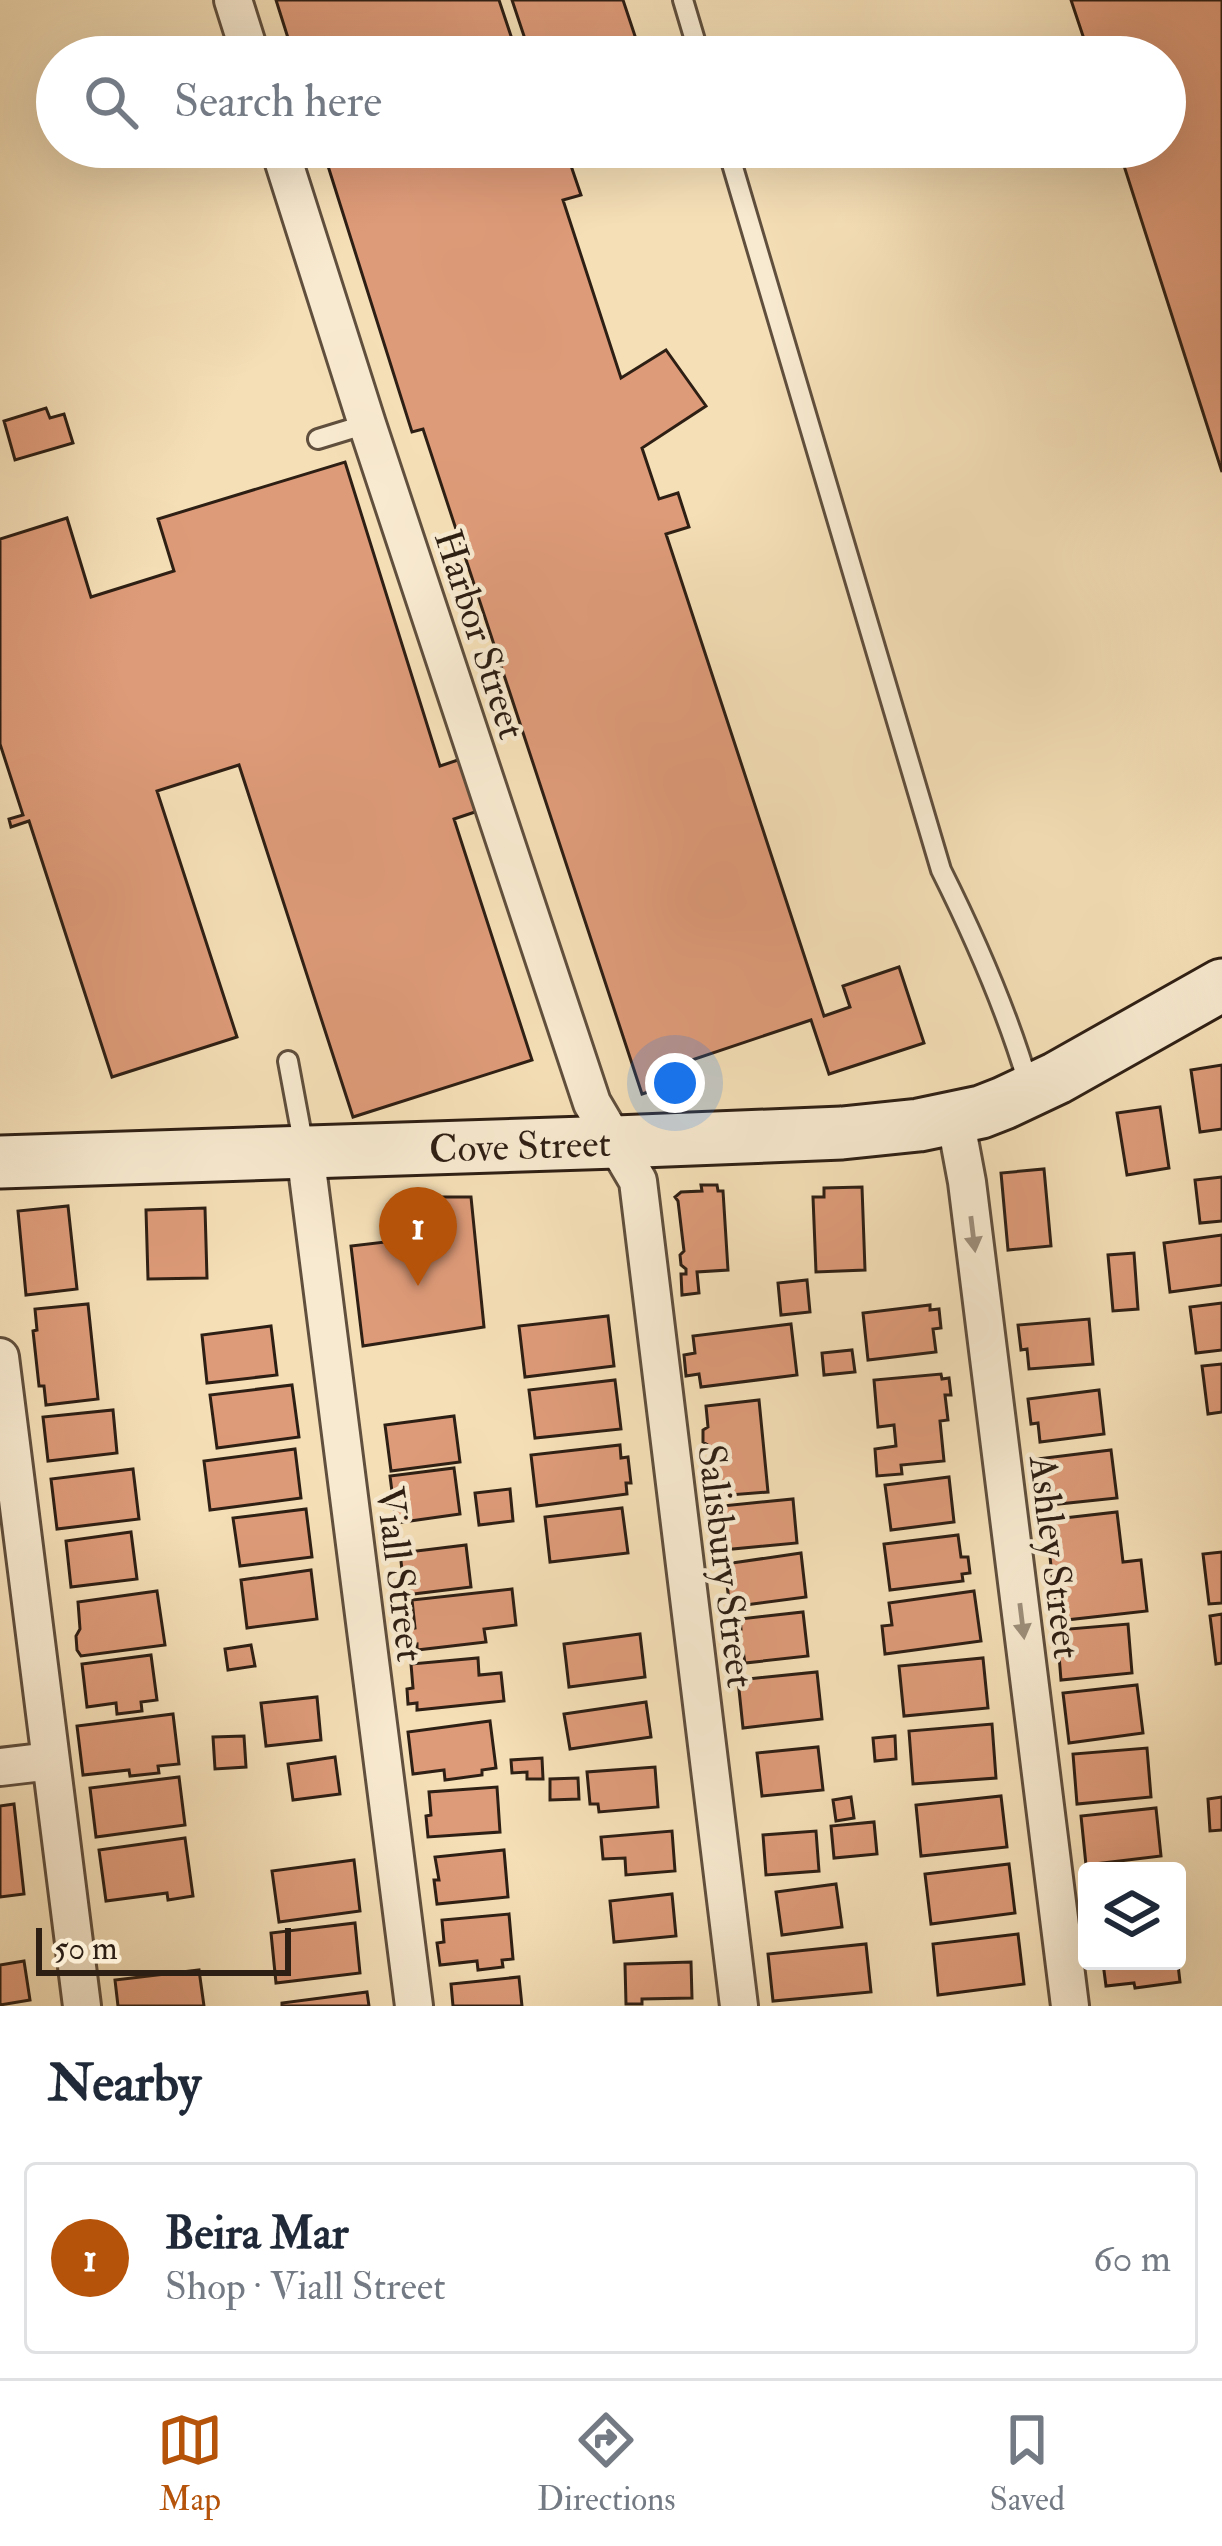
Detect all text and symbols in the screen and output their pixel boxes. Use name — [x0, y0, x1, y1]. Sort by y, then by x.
search box — [36, 36, 1186, 168]
icon: search — [78, 69, 144, 135]
text: Search here — [174, 74, 382, 130]
street label: Harbor Street — [423, 524, 536, 745]
your location — [645, 1053, 705, 1113]
street label: Cove Street — [428, 1119, 612, 1174]
pin: 1 — [379, 1187, 457, 1286]
one-way arrow — [964, 1216, 983, 1253]
street label: Salisbury Street — [686, 1442, 765, 1691]
street label: Ashley Street — [1018, 1452, 1091, 1661]
street label: Viall Street — [364, 1484, 435, 1665]
one-way arrow — [1013, 1603, 1032, 1640]
map controls — [1078, 1862, 1186, 1970]
button: layers — [1078, 1862, 1186, 1970]
scale bar — [36, 1922, 291, 1975]
text: 50 m — [54, 1928, 118, 1969]
text: Nearby — [48, 2052, 201, 2116]
text: Beira Mar — [165, 2206, 349, 2262]
text: 1 — [83, 2234, 97, 2283]
text: 60 m — [1093, 2234, 1171, 2283]
text: Shop · Viall Street — [165, 2262, 446, 2311]
tab: Map — [157, 2407, 223, 2520]
tab: Directions — [537, 2407, 676, 2520]
tab: Saved — [990, 2407, 1065, 2520]

